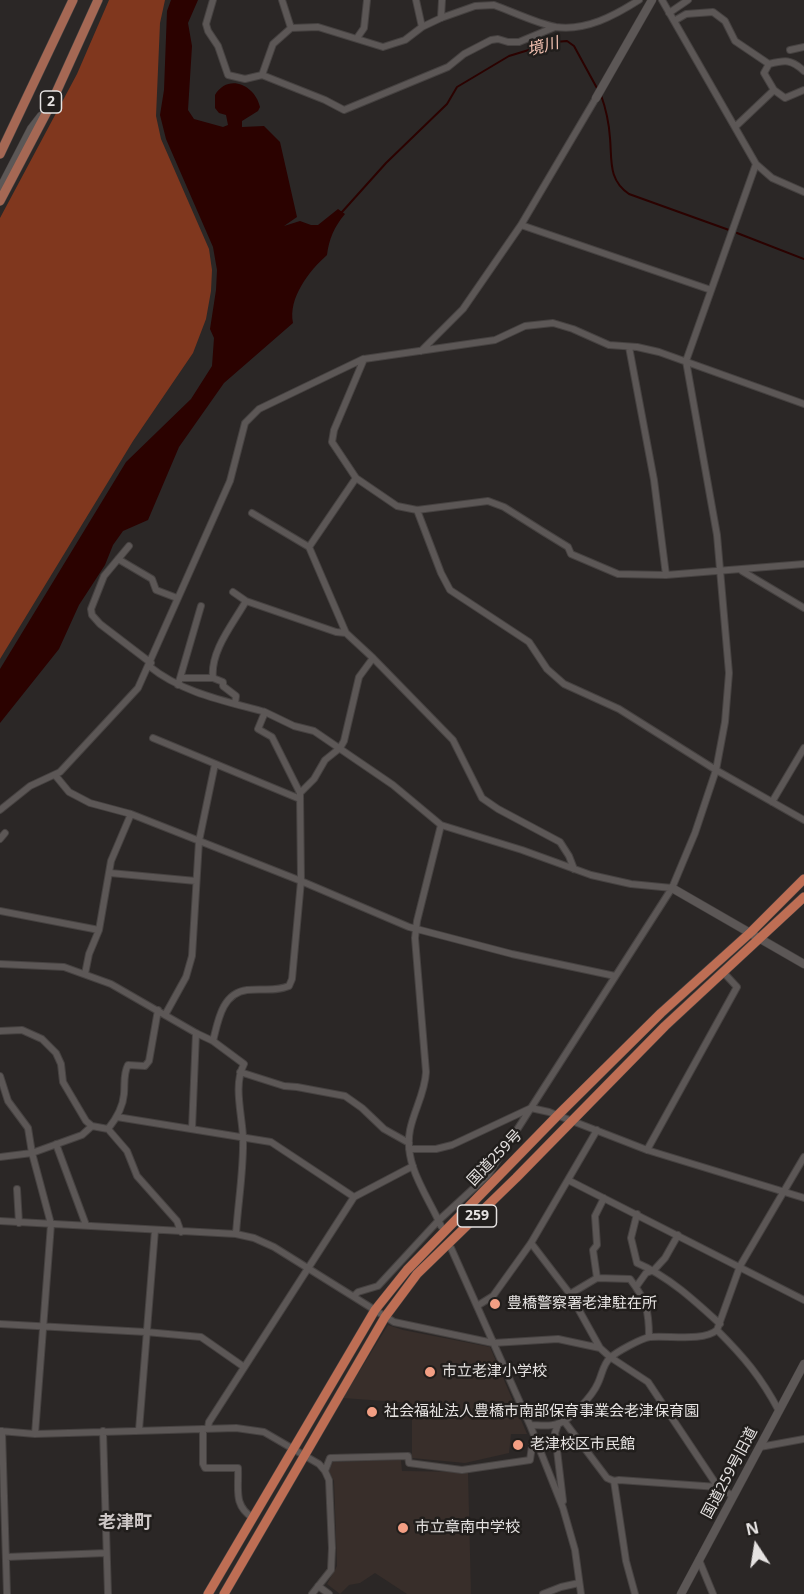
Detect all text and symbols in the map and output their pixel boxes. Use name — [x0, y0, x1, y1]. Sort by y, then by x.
water label: 境川 — [525, 34, 561, 60]
road number: 2 — [40, 91, 62, 113]
street label: 国道259号 — [464, 1126, 526, 1190]
road number: 259 — [458, 1205, 496, 1227]
place label: 豊橋警察署老津駐在所 — [507, 1295, 657, 1313]
marker: 豊橋警察署老津駐在所 — [488, 1297, 502, 1311]
place label: 市立老津小学校 — [442, 1363, 547, 1381]
marker: 市立老津小学校 — [423, 1365, 437, 1379]
place label: 社会福祉法人豊橋市南部保育事業会老津保育園 — [384, 1403, 699, 1421]
marker: 社会福祉法人豊橋市南部保育事業会老津保育園 — [365, 1405, 379, 1419]
street label: 国道259号旧道 — [698, 1424, 762, 1522]
place label: 老津校区市民館 — [530, 1436, 635, 1454]
marker: 老津校区市民館 — [511, 1438, 525, 1452]
district label: 老津町 — [98, 1512, 152, 1534]
north arrow — [726, 1516, 786, 1576]
text: N — [744, 1516, 761, 1541]
place label: 市立章南中学校 — [415, 1519, 520, 1537]
marker: 市立章南中学校 — [396, 1521, 410, 1535]

